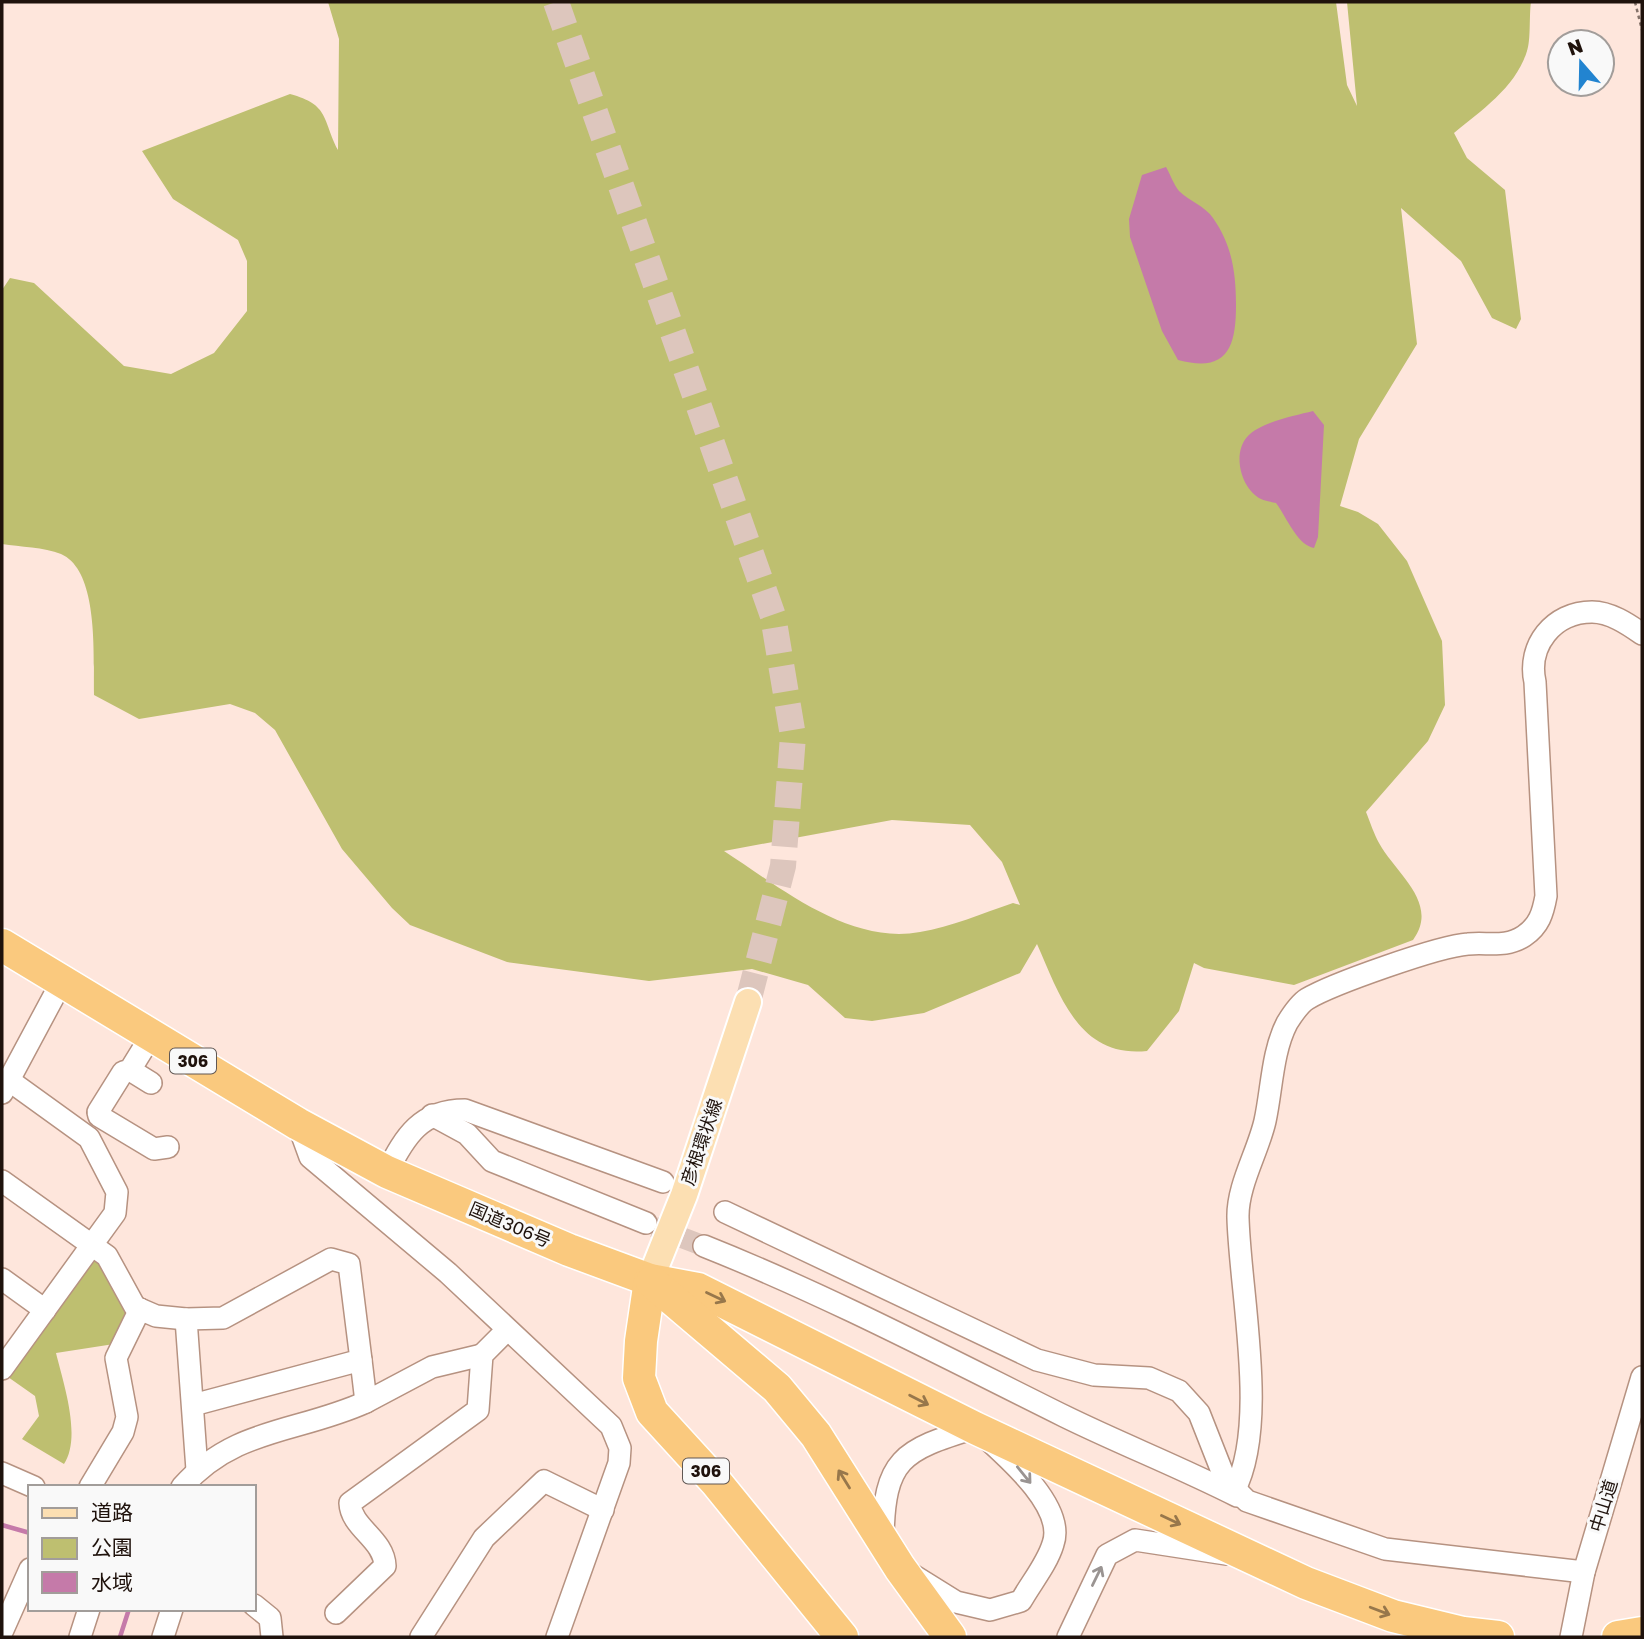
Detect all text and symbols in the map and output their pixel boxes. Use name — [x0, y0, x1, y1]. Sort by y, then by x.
north arrow — [1546, 28, 1616, 98]
text: N — [1564, 33, 1586, 60]
road number: 306 — [170, 1049, 216, 1074]
street label: 彦根環状線 — [676, 1096, 726, 1188]
street label: 国道306号 — [466, 1197, 555, 1251]
one-way arrow — [705, 1291, 726, 1305]
one-way arrow — [908, 1393, 929, 1407]
road number: 306 — [683, 1458, 729, 1484]
one-way arrow — [1016, 1465, 1031, 1483]
one-way arrow — [836, 1469, 850, 1489]
street label: 中山道 — [1585, 1477, 1621, 1535]
legend — [28, 1485, 256, 1611]
text: 道路 — [91, 1499, 133, 1525]
one-way arrow — [1160, 1514, 1181, 1527]
text: 公園 — [91, 1534, 133, 1560]
one-way arrow — [1091, 1566, 1104, 1587]
text: 水域 — [91, 1569, 133, 1595]
one-way arrow — [1368, 1606, 1390, 1618]

